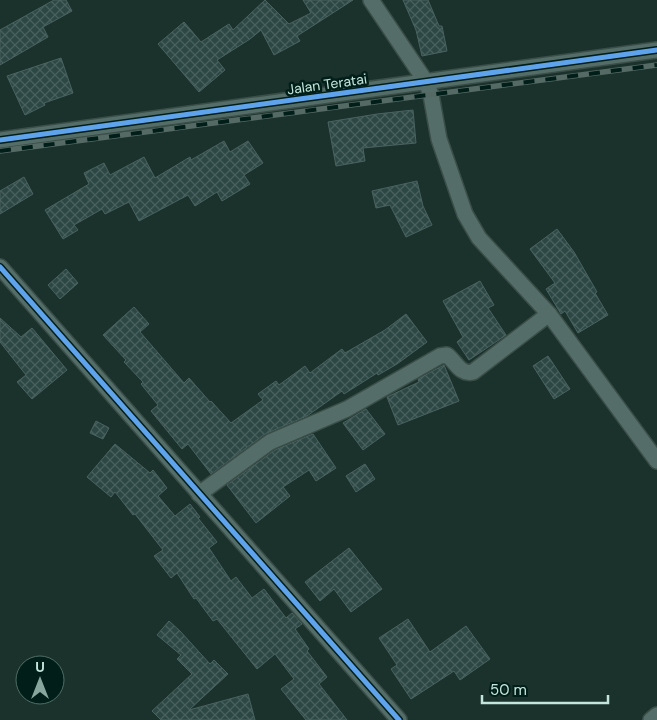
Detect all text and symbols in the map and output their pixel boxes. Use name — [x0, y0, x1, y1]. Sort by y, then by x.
street label: Jalan Teratai — [286, 69, 368, 99]
north arrow — [15, 655, 65, 705]
text: U — [35, 658, 45, 676]
scale bar — [482, 672, 608, 704]
text: 50 m — [490, 680, 527, 700]

